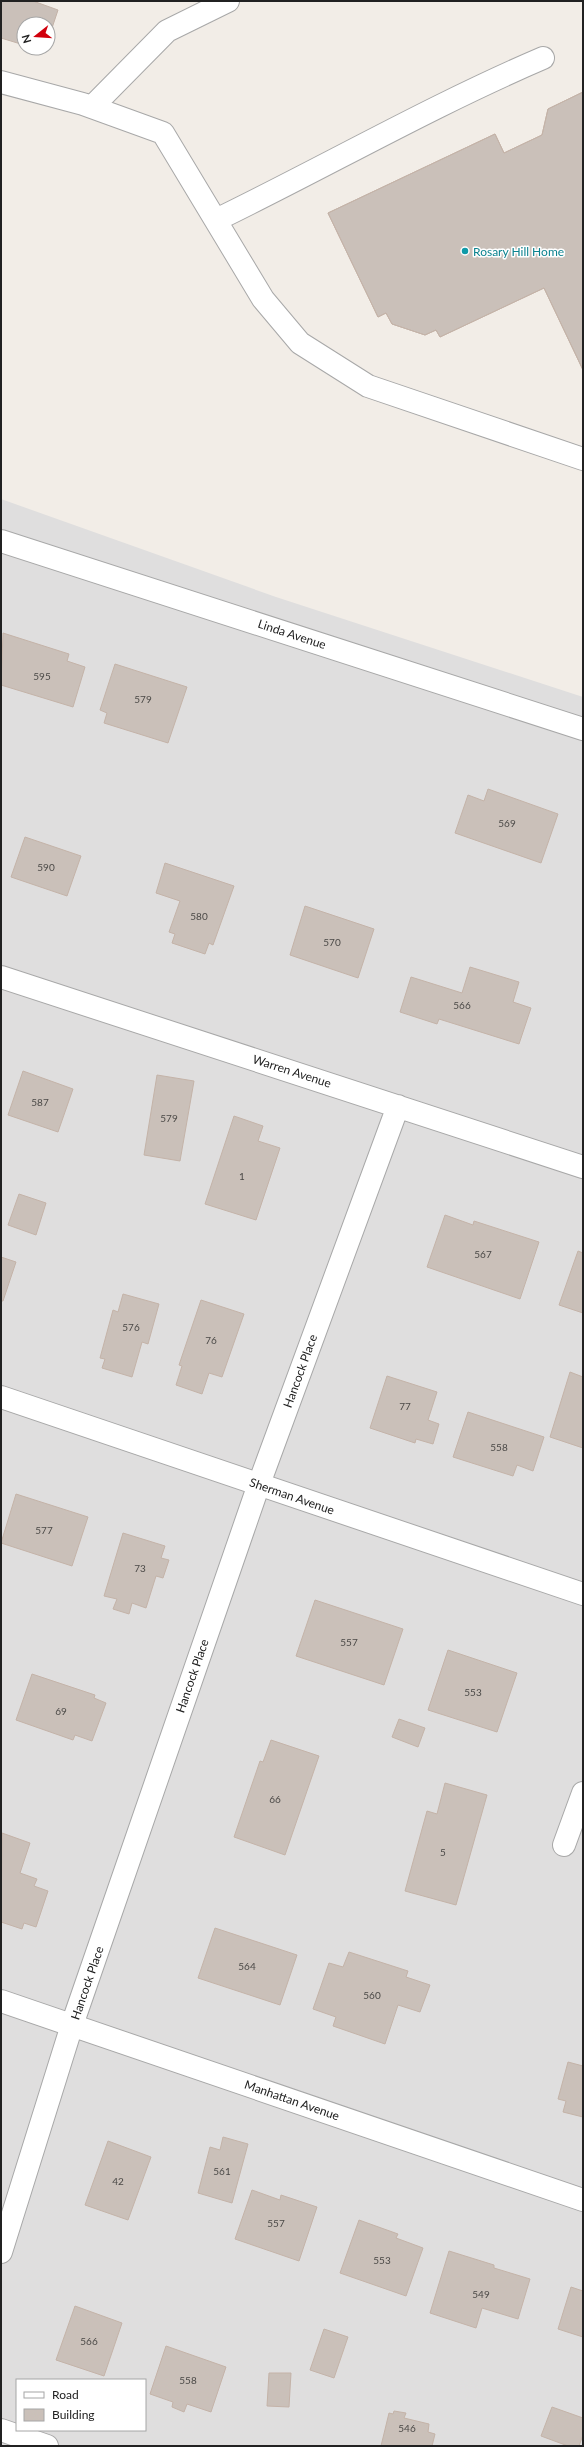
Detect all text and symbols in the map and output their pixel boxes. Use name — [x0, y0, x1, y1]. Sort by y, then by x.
north arrow — [16, 16, 56, 56]
text: N — [19, 33, 33, 45]
place label: Rosary Hill Home — [473, 244, 564, 259]
marker: Rosary Hill Home — [460, 246, 470, 256]
street label: Linda Avenue — [256, 616, 328, 652]
house number: 595 — [33, 670, 51, 682]
house number: 579 — [134, 693, 152, 705]
house number: 569 — [498, 817, 516, 829]
house number: 590 — [37, 861, 55, 873]
house number: 580 — [190, 910, 208, 922]
house number: 570 — [323, 936, 341, 948]
house number: 566 — [453, 999, 471, 1011]
street label: Warren Avenue — [251, 1051, 333, 1091]
house number: 587 — [31, 1096, 49, 1108]
house number: 579 — [160, 1112, 178, 1124]
house number: 1 — [239, 1170, 245, 1182]
house number: 567 — [474, 1248, 492, 1260]
house number: 576 — [122, 1321, 140, 1333]
street label: Hancock Place — [280, 1332, 320, 1410]
house number: 76 — [205, 1334, 217, 1346]
house number: 77 — [399, 1400, 411, 1412]
house number: 558 — [490, 1441, 508, 1453]
street label: Sherman Avenue — [248, 1474, 336, 1518]
house number: 577 — [35, 1524, 53, 1536]
house number: 73 — [134, 1562, 146, 1574]
house number: 557 — [340, 1636, 358, 1648]
street label: Hancock Place — [172, 1637, 212, 1715]
house number: 553 — [464, 1686, 482, 1698]
house number: 69 — [55, 1705, 67, 1717]
house number: 66 — [269, 1793, 281, 1805]
house number: 5 — [440, 1846, 446, 1858]
street label: Hancock Place — [67, 1944, 107, 2022]
house number: 564 — [238, 1960, 256, 1972]
house number: 560 — [363, 1989, 381, 2001]
street label: Manhattan Avenue — [243, 2077, 341, 2123]
house number: 561 — [213, 2165, 231, 2177]
house number: 42 — [112, 2175, 124, 2187]
house number: 557 — [267, 2217, 285, 2229]
house number: 553 — [373, 2254, 391, 2266]
house number: 549 — [472, 2288, 490, 2300]
house number: 566 — [80, 2335, 98, 2347]
house number: 558 — [179, 2374, 197, 2386]
legend — [16, 2379, 146, 2431]
text: Road — [52, 2387, 79, 2402]
text: Building — [52, 2407, 95, 2422]
house number: 546 — [398, 2422, 416, 2434]

